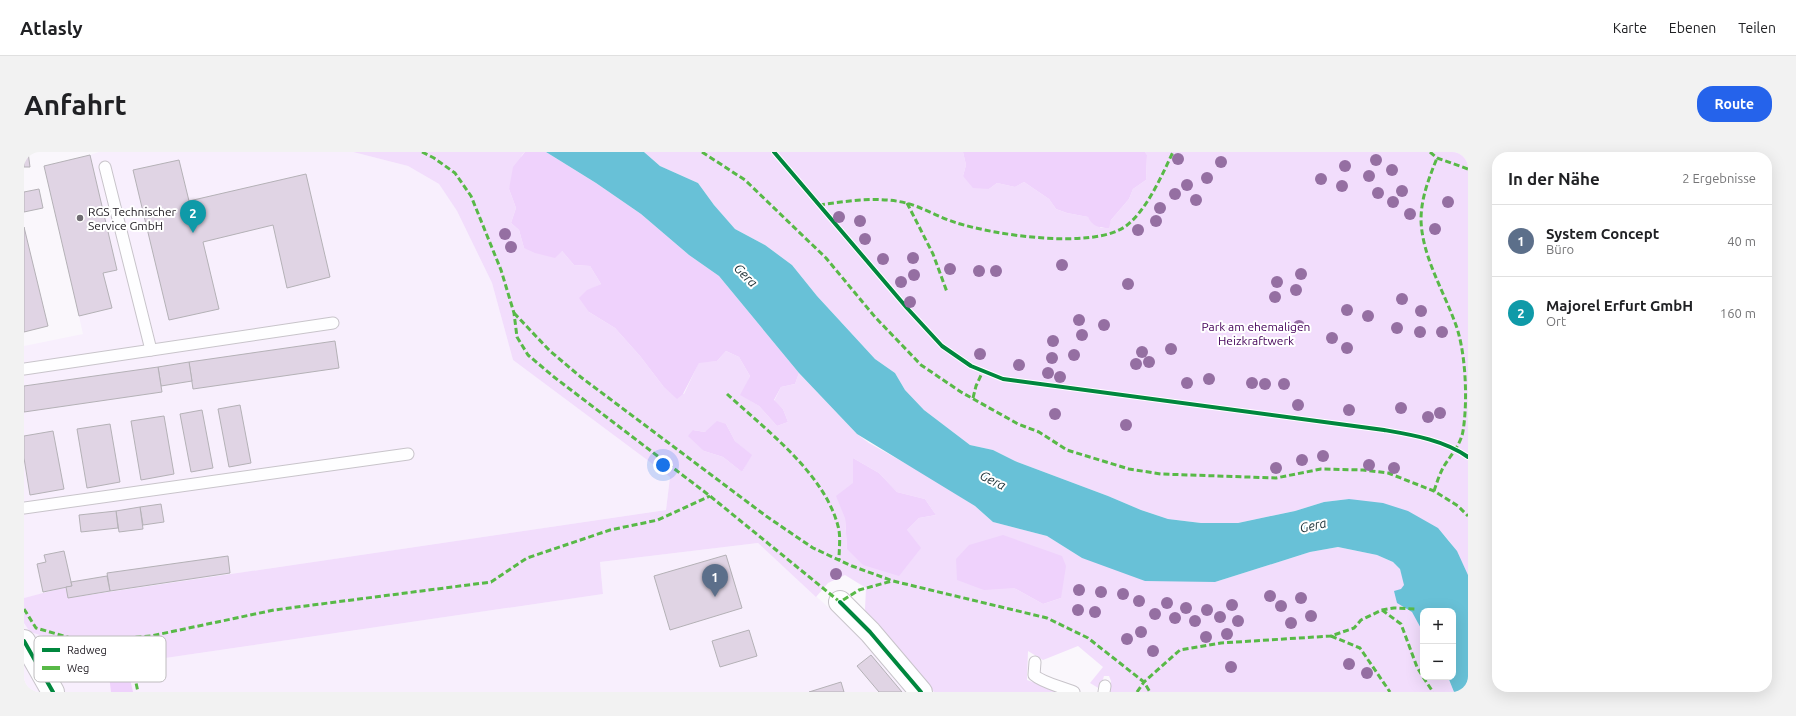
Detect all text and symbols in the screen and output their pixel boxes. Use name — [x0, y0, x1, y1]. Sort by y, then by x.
text: Atlasly — [20, 17, 83, 39]
text: Karte — [1613, 20, 1647, 36]
text: Ebenen — [1669, 20, 1716, 36]
text: Teilen — [1738, 20, 1776, 36]
button: Route — [1697, 86, 1772, 122]
text: Anfahrt — [24, 89, 127, 120]
text: In der Nähe — [1508, 169, 1600, 188]
text: 2 Ergebnisse — [1682, 171, 1756, 185]
pin: 2 — [180, 200, 206, 233]
place label: RGS Technischer Service GmbH — [88, 205, 177, 232]
marker: RGS Technischer Service GmbH — [75, 213, 85, 223]
text: System Concept — [1546, 225, 1659, 242]
text: 1 — [1517, 234, 1525, 248]
text: 40 m — [1727, 234, 1756, 248]
text: Büro — [1546, 242, 1574, 256]
water label: Gera — [732, 261, 760, 289]
text: Majorel Erfurt GmbH — [1546, 297, 1693, 314]
text: 2 — [1517, 306, 1525, 320]
text: 160 m — [1720, 306, 1756, 320]
text: Ort — [1546, 314, 1566, 328]
park label: Park am ehemaligen Heizkraftwerk — [1202, 320, 1310, 347]
your location — [653, 455, 673, 475]
water label: Gera — [978, 468, 1008, 492]
water label: Gera — [1298, 515, 1328, 535]
pin: 1 — [702, 564, 728, 597]
map controls — [1420, 608, 1456, 680]
button: + — [1420, 608, 1456, 644]
legend — [34, 636, 166, 682]
text: Radweg — [67, 644, 107, 656]
button: − — [1420, 644, 1456, 680]
text: Weg — [67, 662, 89, 674]

